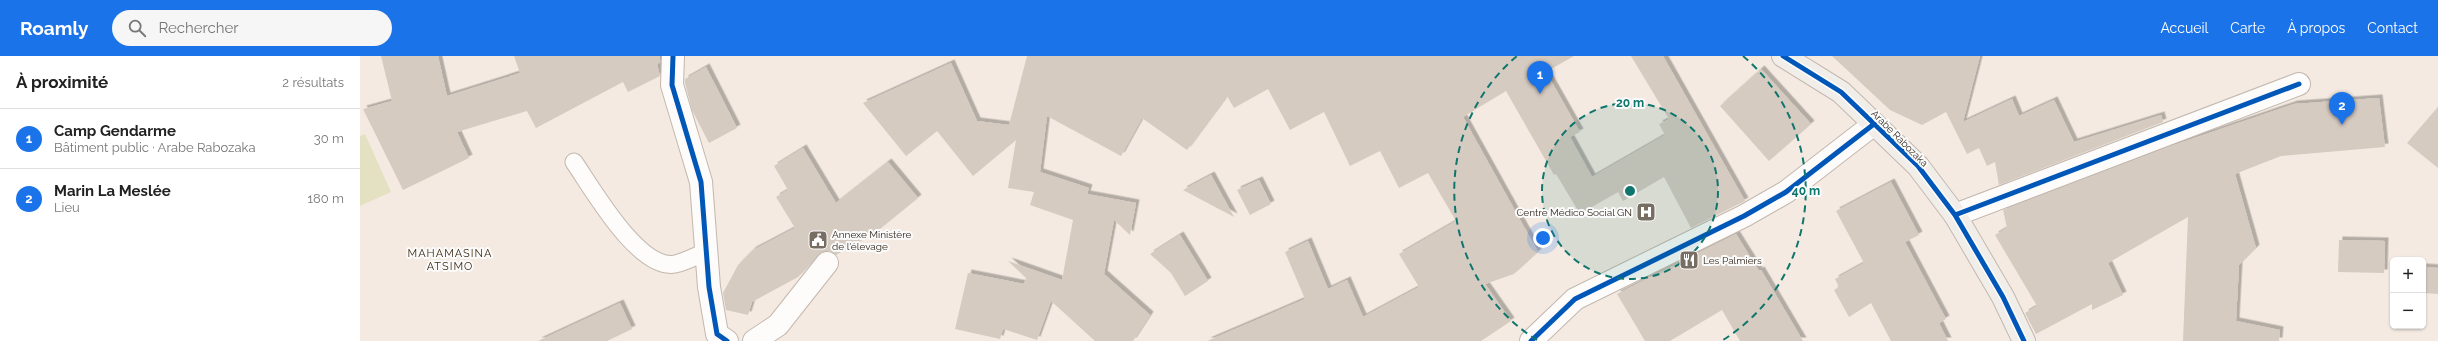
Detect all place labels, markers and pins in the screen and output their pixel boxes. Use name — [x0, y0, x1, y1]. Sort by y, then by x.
pin: 1 — [1527, 61, 1553, 94]
pin: 2 — [2329, 92, 2355, 125]
centre of rings — [1623, 184, 1637, 198]
hospital icon: Centre Médico Social GN — [1635, 201, 1657, 223]
place label: Centre Médico Social GN — [1516, 207, 1632, 218]
public building icon: Annexe Ministère de l'élevage — [807, 229, 829, 251]
place label: Annexe Ministère de l'élevage — [832, 229, 912, 252]
restaurant icon: Les Palmiers — [1678, 249, 1700, 271]
place label: Les Palmiers — [1703, 255, 1762, 266]

